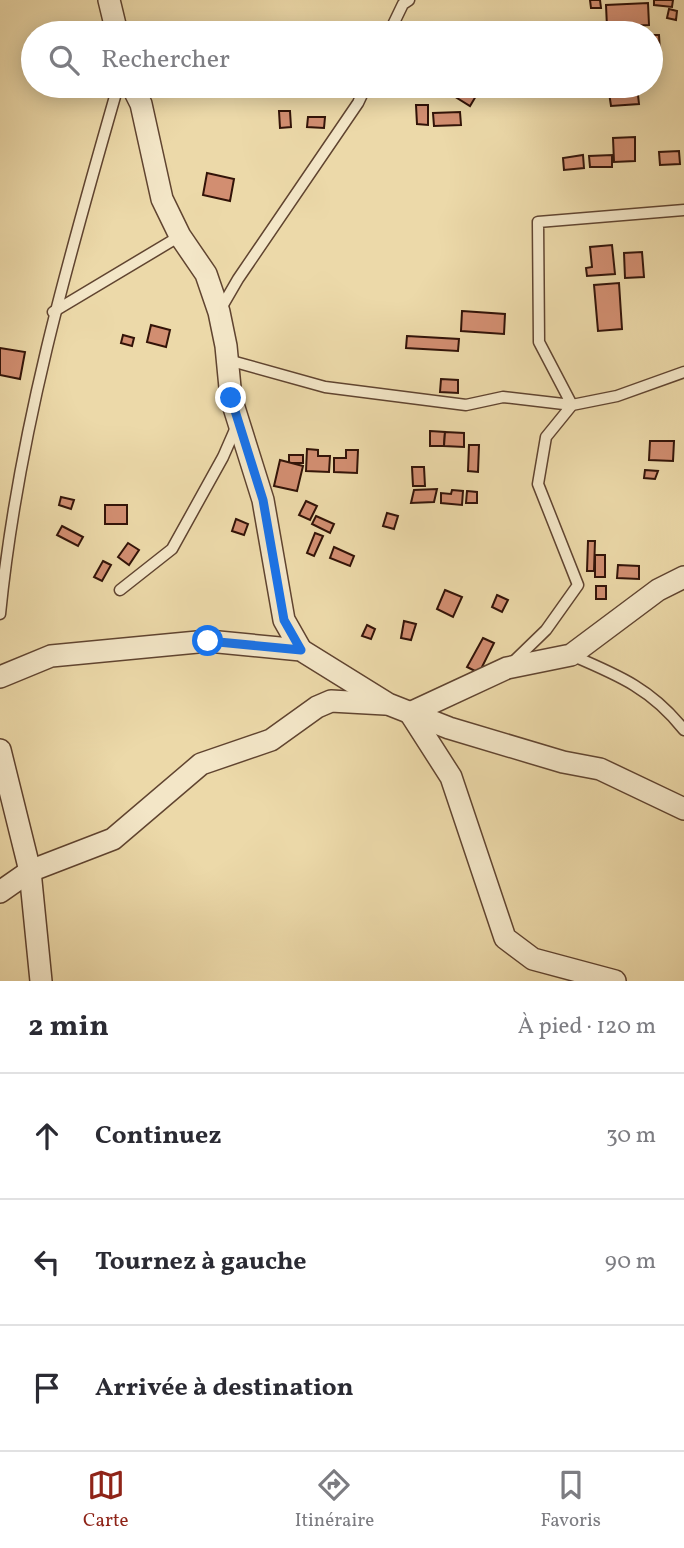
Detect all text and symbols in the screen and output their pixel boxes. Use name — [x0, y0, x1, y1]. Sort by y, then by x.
search box — [21, 21, 663, 98]
icon: search — [45, 41, 83, 79]
text: Rechercher — [101, 42, 230, 78]
route end — [215, 382, 246, 413]
route start — [192, 625, 223, 656]
text: 2 min — [28, 1006, 109, 1048]
text: À pied · 120 m — [518, 1011, 656, 1043]
icon: ahead — [28, 1117, 66, 1155]
text: Continuez — [95, 1118, 221, 1154]
text: 30 m — [606, 1120, 656, 1152]
icon: left — [28, 1243, 66, 1281]
text: Tournez à gauche — [95, 1244, 307, 1280]
text: 90 m — [605, 1246, 656, 1278]
icon: arrive — [28, 1369, 66, 1407]
text: Arrivée à destination — [95, 1370, 354, 1406]
tab: Carte — [83, 1466, 128, 1534]
tab: Itinéraire — [295, 1466, 374, 1534]
tab: Favoris — [540, 1466, 601, 1534]

